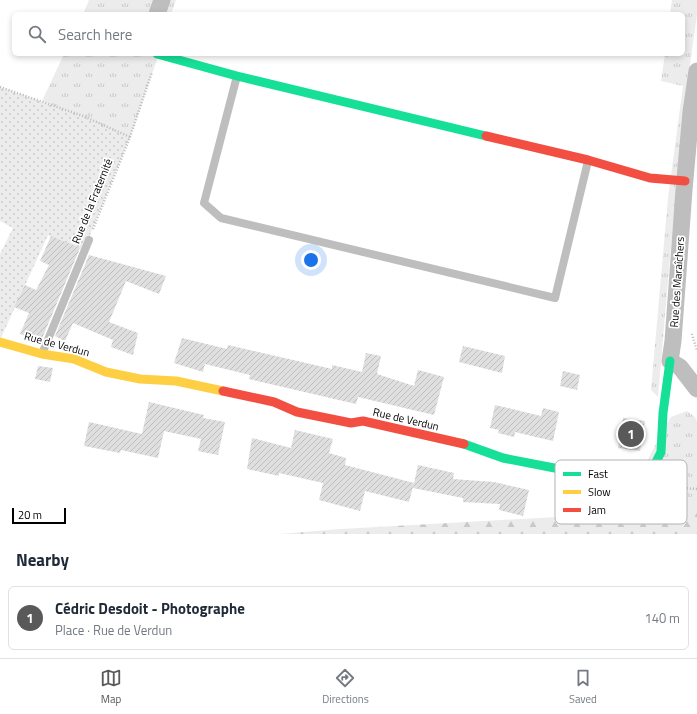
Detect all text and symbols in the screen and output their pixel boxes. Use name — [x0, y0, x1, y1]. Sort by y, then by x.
search box — [12, 12, 685, 56]
icon: search — [26, 23, 48, 45]
text: Search here — [58, 23, 132, 46]
street label: Rue de la Fraternité — [68, 156, 117, 246]
street label: Rue des Maraîchers — [666, 236, 688, 328]
your location — [301, 250, 321, 270]
street label: Rue de Verdun — [22, 328, 92, 360]
street label: Rue de Verdun — [371, 404, 441, 434]
pin: 1 — [618, 419, 644, 449]
legend — [555, 460, 687, 524]
text: Fast — [588, 466, 608, 482]
text: Slow — [588, 484, 611, 500]
text: Jam — [588, 502, 606, 518]
scale bar — [12, 506, 66, 525]
text: 20 m — [18, 507, 42, 523]
text: Nearby — [16, 547, 69, 573]
text: Cédric Desdoit - Photographe — [55, 597, 245, 620]
text: 1 — [26, 608, 34, 628]
text: 140 m — [644, 608, 680, 628]
text: Place · Rue de Verdun — [55, 620, 172, 640]
tab: Map — [100, 667, 122, 707]
tab: Directions — [322, 667, 369, 707]
tab: Saved — [569, 667, 597, 707]

